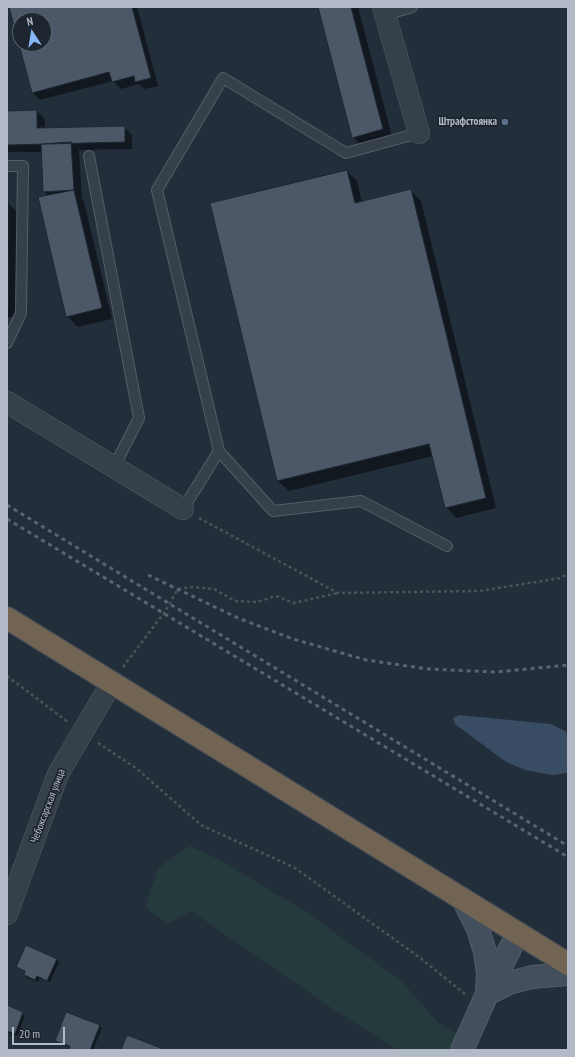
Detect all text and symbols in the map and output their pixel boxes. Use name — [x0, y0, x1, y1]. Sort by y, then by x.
north arrow — [12, 12, 52, 52]
text: N — [25, 14, 34, 29]
place label: Штрафстоянка — [439, 115, 497, 129]
marker: Штрафстоянка — [500, 117, 510, 127]
street label: Чебоксарская улица — [28, 767, 68, 845]
scale bar — [14, 1019, 67, 1045]
text: 20 m — [19, 1026, 40, 1041]

